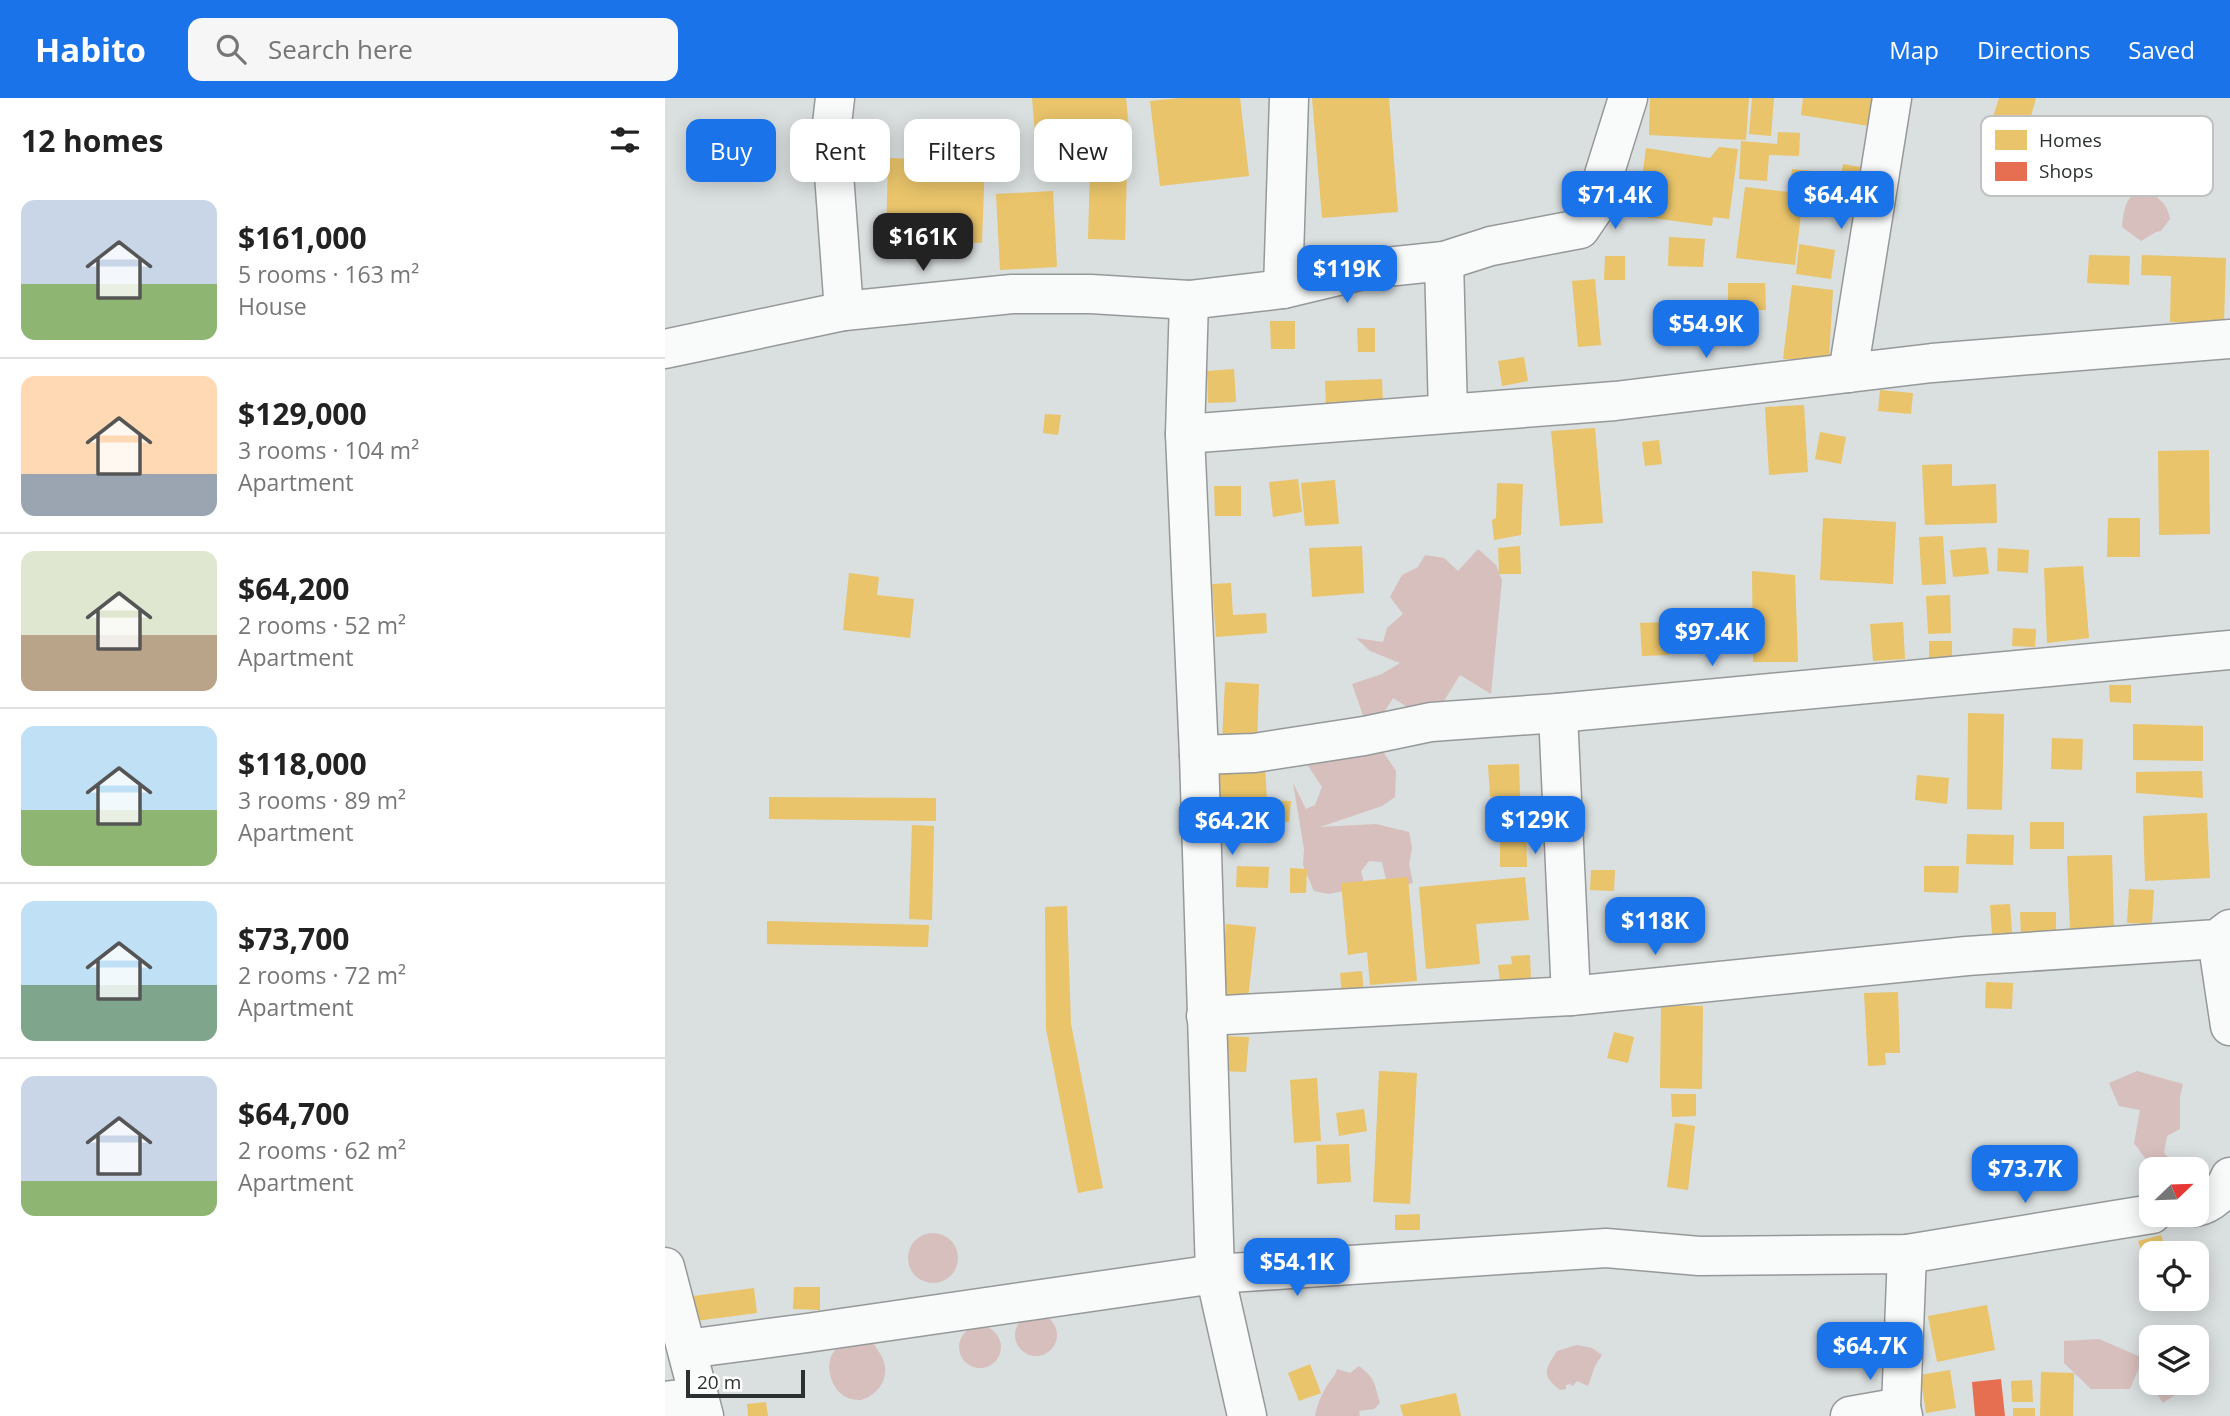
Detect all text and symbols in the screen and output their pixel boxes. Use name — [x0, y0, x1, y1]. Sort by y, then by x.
search box — [188, 18, 678, 81]
text: Habito — [35, 27, 146, 72]
icon: search — [212, 30, 250, 68]
text: Search here — [268, 31, 413, 67]
text: Map — [1889, 33, 1939, 66]
text: Directions — [1977, 33, 2090, 66]
text: Saved — [2128, 33, 2195, 66]
legend — [1981, 116, 2213, 196]
chip: Buy — [686, 119, 776, 182]
chip: Rent — [790, 119, 890, 182]
chip: Filters — [904, 119, 1020, 182]
chip: New — [1034, 119, 1132, 182]
text: 12 homes — [21, 120, 164, 161]
icon: filters — [606, 121, 644, 159]
text: Homes — [2039, 127, 2102, 153]
text: Shops — [2039, 158, 2093, 184]
pin: $71.4K — [1558, 172, 1672, 231]
pin: $64.4K — [1784, 172, 1898, 231]
text: $71.4K — [1578, 178, 1652, 210]
text: $64.4K — [1804, 178, 1878, 210]
pin: $161K — [874, 214, 972, 273]
text: $161,000 — [238, 217, 367, 258]
text: $161K — [889, 220, 957, 252]
icon: home — [77, 228, 161, 312]
pin: $119K — [1298, 246, 1396, 305]
text: $119K — [1313, 252, 1381, 284]
text: 5 rooms · 163 m² — [238, 258, 419, 290]
text: House — [238, 290, 307, 322]
pin: $54.9K — [1649, 300, 1763, 360]
text: $54.9K — [1669, 307, 1743, 339]
text: $129,000 — [238, 393, 367, 434]
icon: home — [77, 404, 161, 488]
text: 3 rooms · 104 m² — [238, 434, 419, 466]
text: Apartment — [238, 466, 354, 498]
text: $64,200 — [238, 568, 349, 609]
icon: home — [77, 579, 161, 663]
pin: $97.4K — [1655, 608, 1769, 668]
text: 2 rooms · 52 m² — [238, 609, 406, 641]
text: $97.4K — [1675, 615, 1749, 647]
text: Apartment — [238, 641, 354, 673]
text: $118,000 — [238, 743, 367, 784]
icon: home — [77, 754, 161, 838]
text: 3 rooms · 89 m² — [238, 784, 406, 816]
pin: $129K — [1486, 796, 1584, 856]
pin: $64.2K — [1175, 798, 1289, 857]
text: $129K — [1501, 803, 1569, 835]
text: $64.2K — [1195, 804, 1269, 836]
text: Apartment — [238, 816, 354, 848]
pin: $118K — [1606, 898, 1704, 957]
text: $118K — [1621, 904, 1689, 936]
text: $73,700 — [238, 918, 349, 959]
icon: home — [77, 929, 161, 1013]
text: 2 rooms · 72 m² — [238, 959, 406, 991]
text: Apartment — [238, 991, 354, 1023]
text: $64,700 — [238, 1093, 349, 1134]
icon: home — [77, 1104, 161, 1188]
text: 2 rooms · 62 m² — [238, 1134, 406, 1166]
pin: $73.7K — [1968, 1146, 2082, 1205]
text: $73.7K — [1988, 1152, 2062, 1184]
north arrow — [2139, 1157, 2209, 1227]
map controls — [2139, 1157, 2209, 1395]
text: Apartment — [238, 1166, 354, 1198]
pin: $54.1K — [1240, 1238, 1354, 1298]
button: locate — [2139, 1241, 2209, 1311]
text: $54.1K — [1260, 1245, 1334, 1277]
pin: $64.7K — [1813, 1322, 1927, 1382]
button: layers — [2139, 1325, 2209, 1395]
text: $64.7K — [1833, 1329, 1907, 1361]
scale bar — [686, 1367, 805, 1399]
text: 20 m — [697, 1369, 741, 1395]

